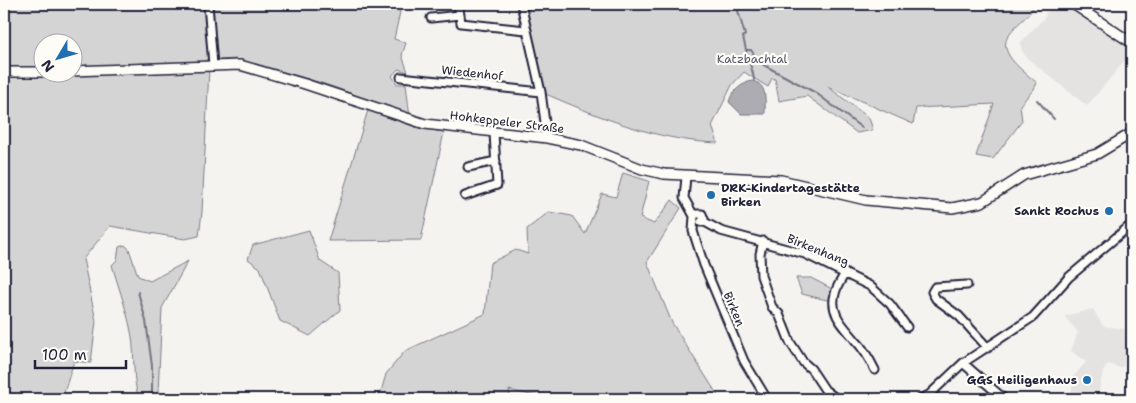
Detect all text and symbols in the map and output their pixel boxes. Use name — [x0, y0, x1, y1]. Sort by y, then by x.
north arrow — [32, 32, 82, 82]
park label: Katzbachtal — [717, 51, 788, 67]
text: N — [37, 56, 58, 76]
street label: Wiedenhof — [440, 62, 504, 84]
street label: Hohkeppeler Straße — [449, 107, 565, 137]
place label: DRK-Kindertagestätte Birken — [721, 180, 860, 210]
marker: DRK-Kindertagestätte Birken — [705, 189, 717, 201]
place label: Sankt Rochus — [1014, 203, 1099, 219]
marker: Sankt Rochus — [1103, 205, 1115, 217]
street label: Birkenhang — [785, 230, 851, 270]
street label: Birken — [720, 289, 748, 329]
scale bar — [35, 338, 126, 370]
text: 100 m — [42, 345, 87, 365]
place label: GGS Heiligenhaus — [967, 372, 1077, 388]
marker: GGS Heiligenhaus — [1081, 374, 1093, 386]

